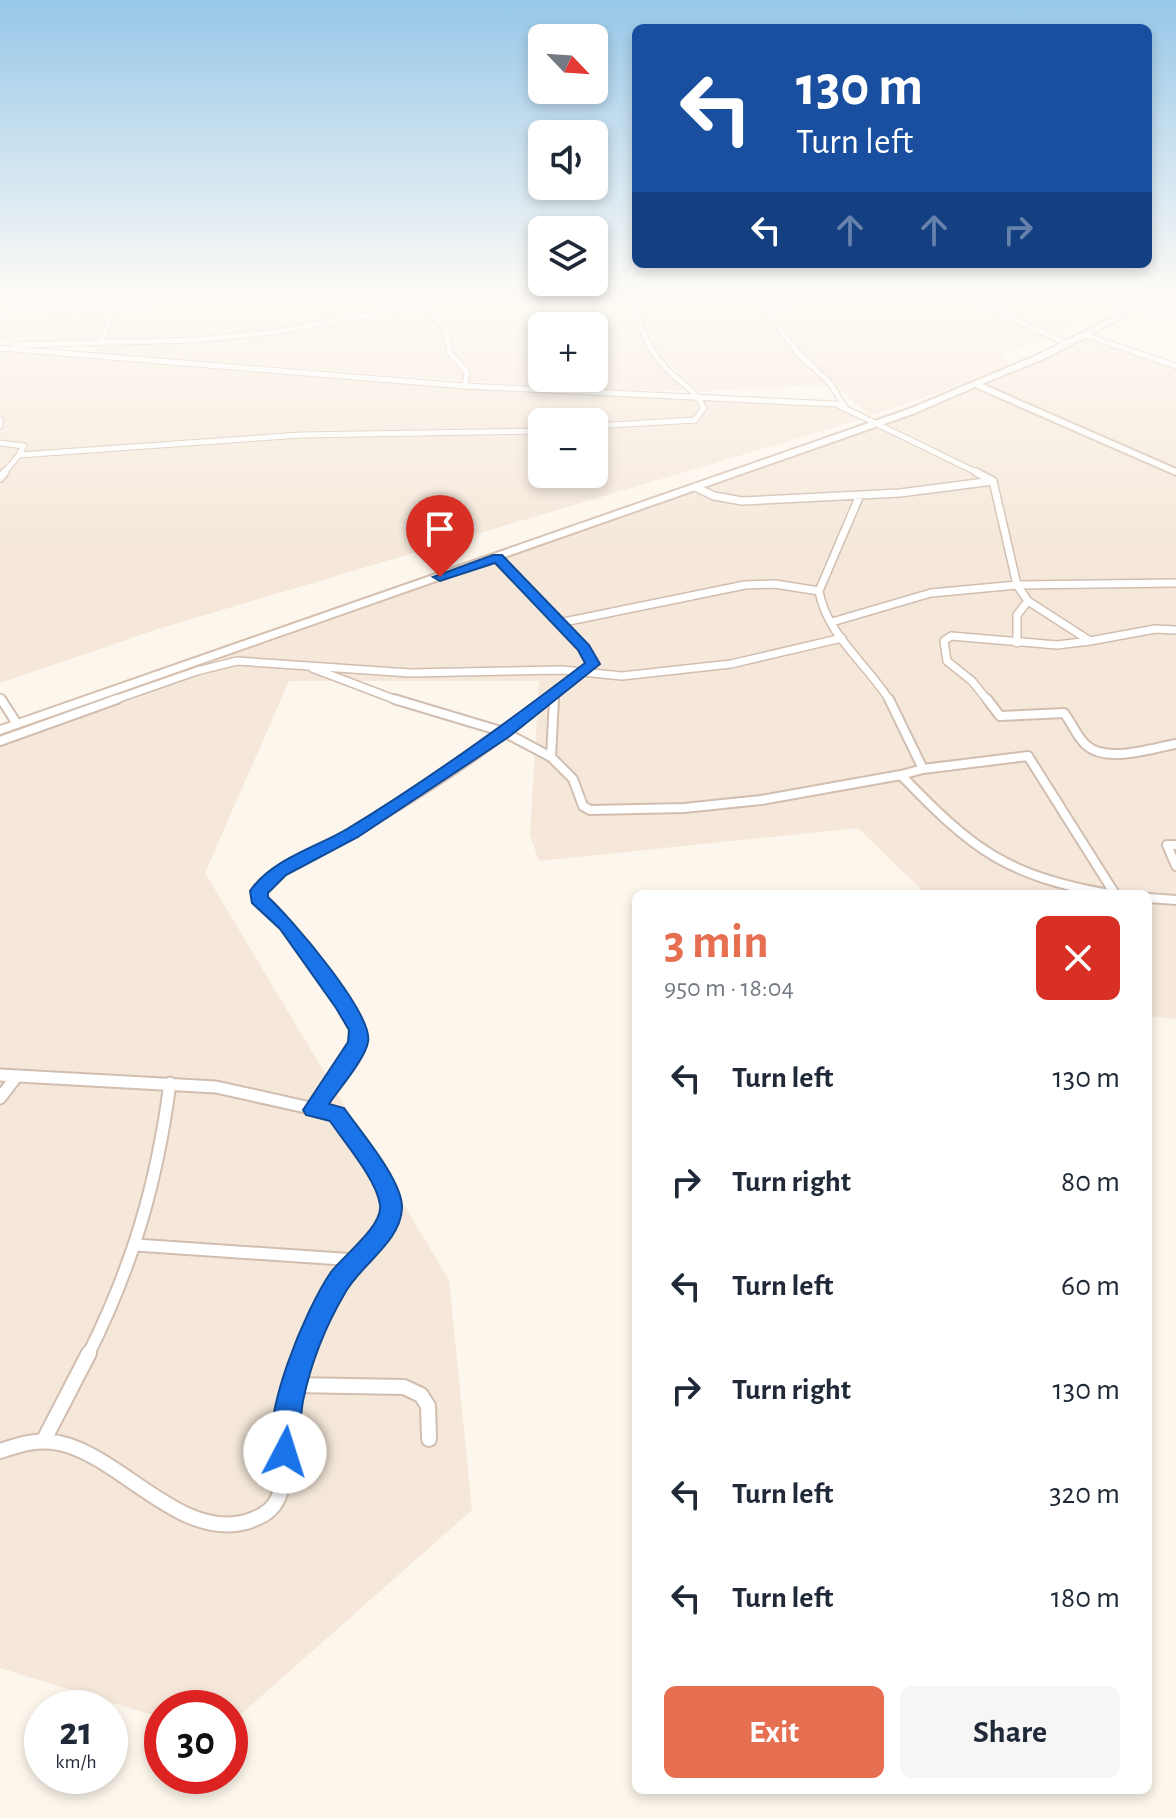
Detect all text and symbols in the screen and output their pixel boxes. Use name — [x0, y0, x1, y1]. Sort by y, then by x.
north arrow — [528, 24, 608, 104]
map controls — [528, 24, 608, 488]
icon: left — [664, 56, 768, 160]
text: 130 m — [796, 59, 923, 115]
button: sound — [528, 120, 608, 200]
text: Turn left — [796, 124, 913, 160]
icon: left — [744, 208, 788, 252]
icon: ahead — [828, 208, 872, 252]
icon: ahead — [912, 208, 956, 252]
icon: right — [996, 208, 1040, 252]
button: layers — [528, 216, 608, 296]
button: + — [528, 312, 608, 392]
button: − — [528, 408, 608, 488]
pin — [406, 495, 474, 577]
icon: arrive — [418, 507, 462, 551]
button: close — [1036, 916, 1120, 1000]
text: 3 min — [664, 919, 769, 967]
text: 950 m · 18:04 — [664, 975, 794, 1001]
icon: left — [664, 1056, 708, 1100]
text: Turn left — [732, 1063, 833, 1093]
text: 130 m — [1053, 1063, 1120, 1093]
icon: right — [664, 1160, 708, 1204]
text: Turn right — [732, 1167, 851, 1197]
text: 80 m — [1061, 1167, 1120, 1197]
icon: left — [664, 1264, 708, 1308]
text: Turn left — [732, 1271, 833, 1301]
text: 60 m — [1061, 1271, 1120, 1301]
icon: right — [664, 1368, 708, 1412]
text: Turn right — [732, 1375, 851, 1405]
text: 130 m — [1053, 1375, 1120, 1405]
position arrow — [243, 1410, 327, 1494]
icon: left — [664, 1472, 708, 1516]
text: Turn left — [732, 1479, 833, 1509]
text: 320 m — [1049, 1479, 1120, 1509]
icon: left — [664, 1576, 708, 1620]
text: Turn left — [732, 1583, 833, 1613]
text: 180 m — [1051, 1583, 1120, 1613]
button: Exit — [664, 1686, 884, 1778]
button: Share — [900, 1686, 1120, 1778]
speed limit sign: 30 — [144, 1690, 248, 1794]
text: 21 — [59, 1712, 93, 1752]
text: km/h — [55, 1752, 97, 1772]

